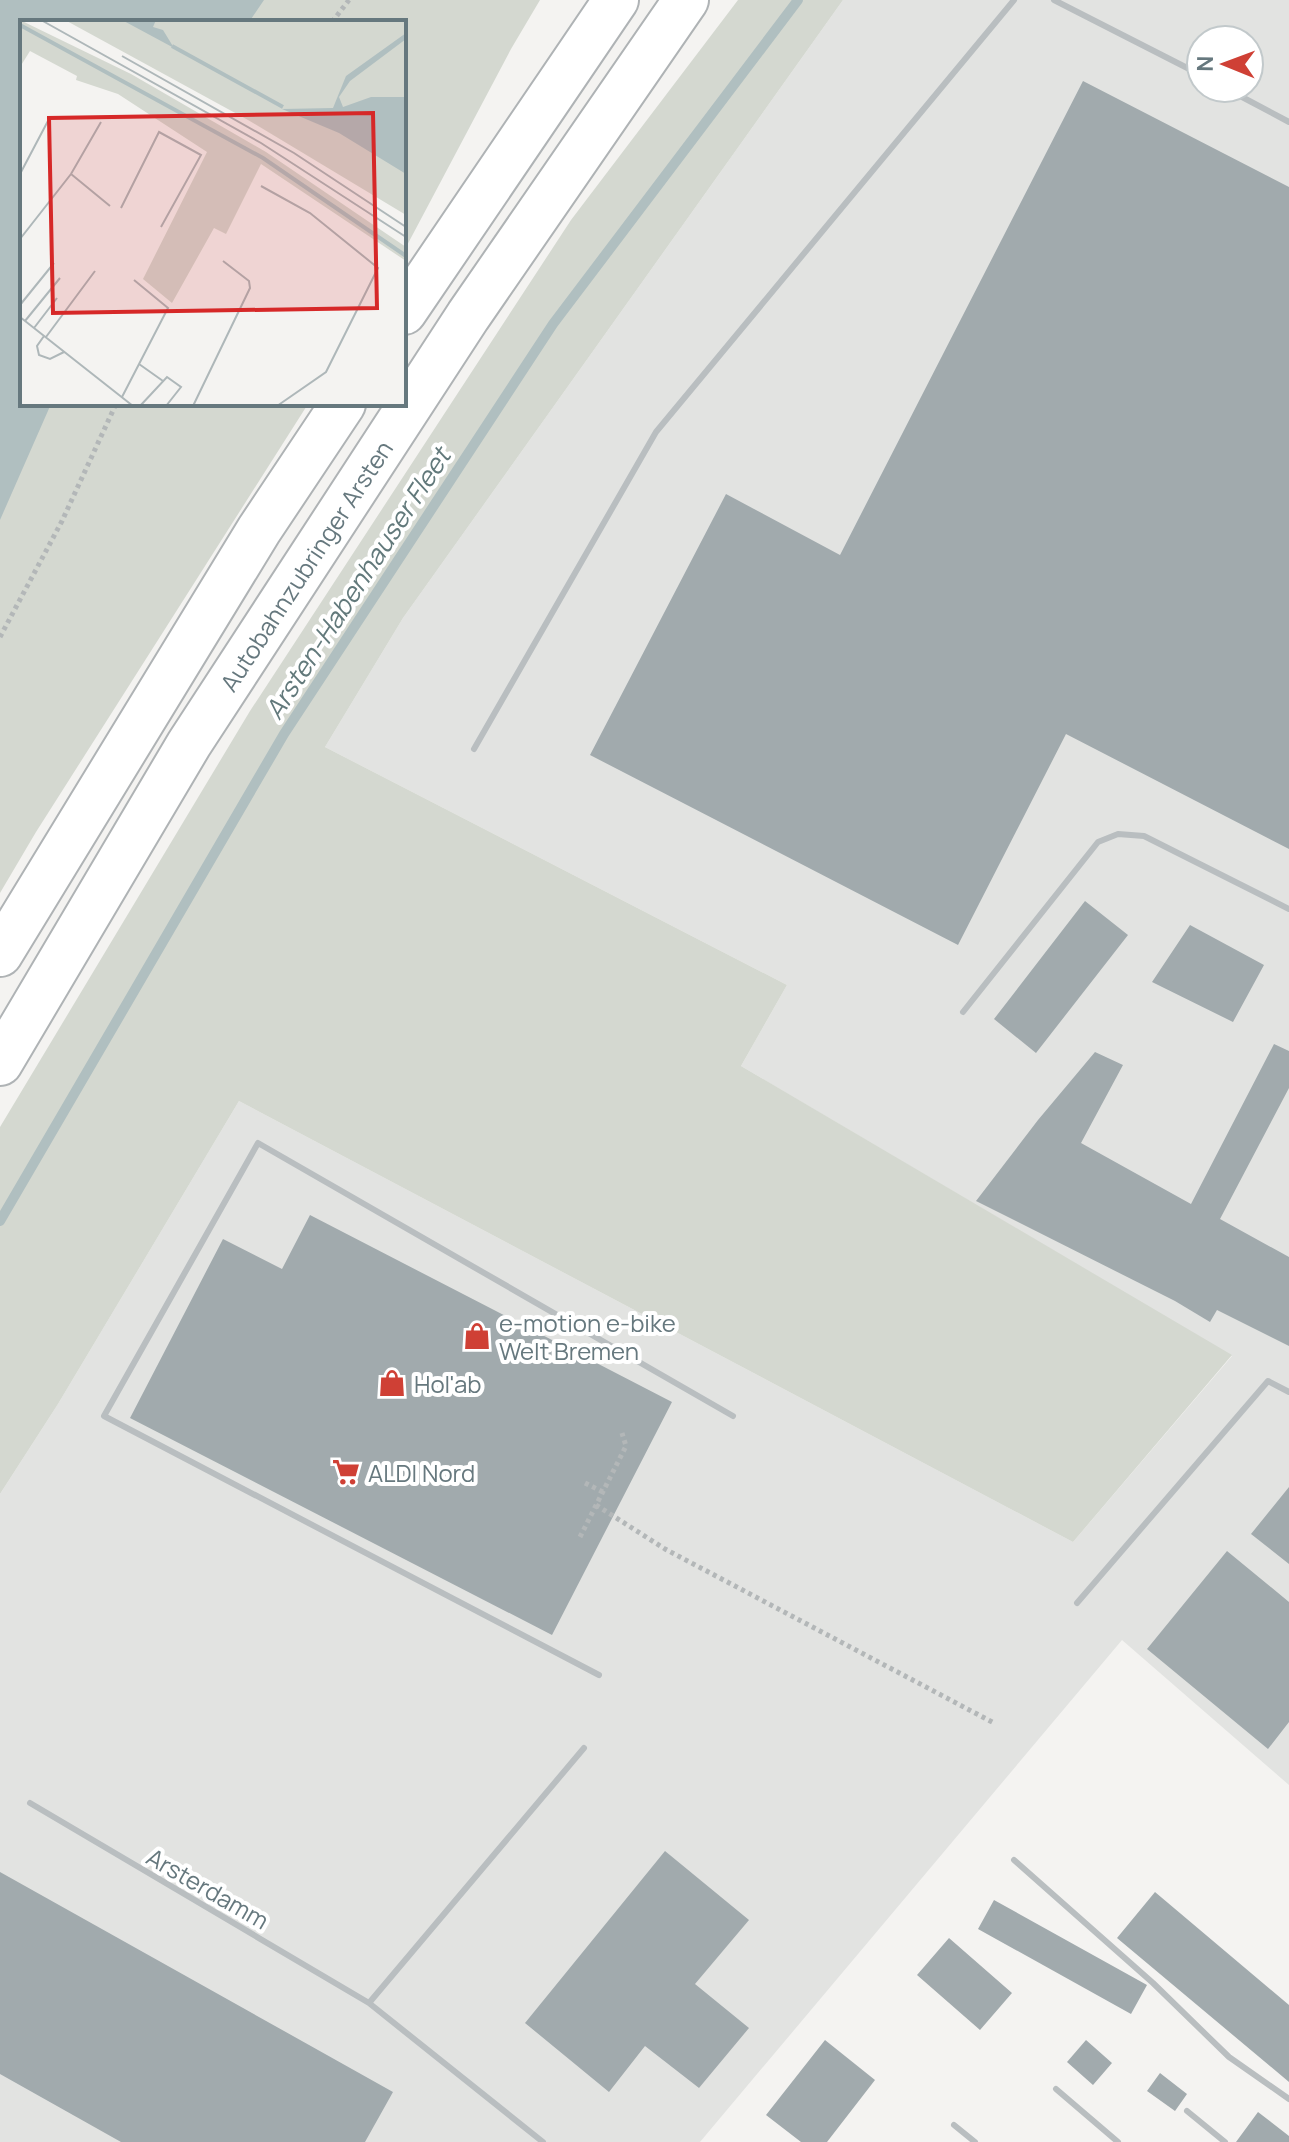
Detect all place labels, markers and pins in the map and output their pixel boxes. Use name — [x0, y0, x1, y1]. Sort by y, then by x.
place label: e-motion e-bike Welt Bremen — [499, 1306, 676, 1367]
shop icon: e-motion e-bike Welt Bremen — [462, 1321, 492, 1351]
place label: Hol'ab — [414, 1367, 481, 1400]
shop icon: Hol'ab — [377, 1368, 407, 1398]
place label: ALDI Nord — [368, 1456, 475, 1489]
supermarket icon: ALDI Nord — [331, 1457, 361, 1487]

